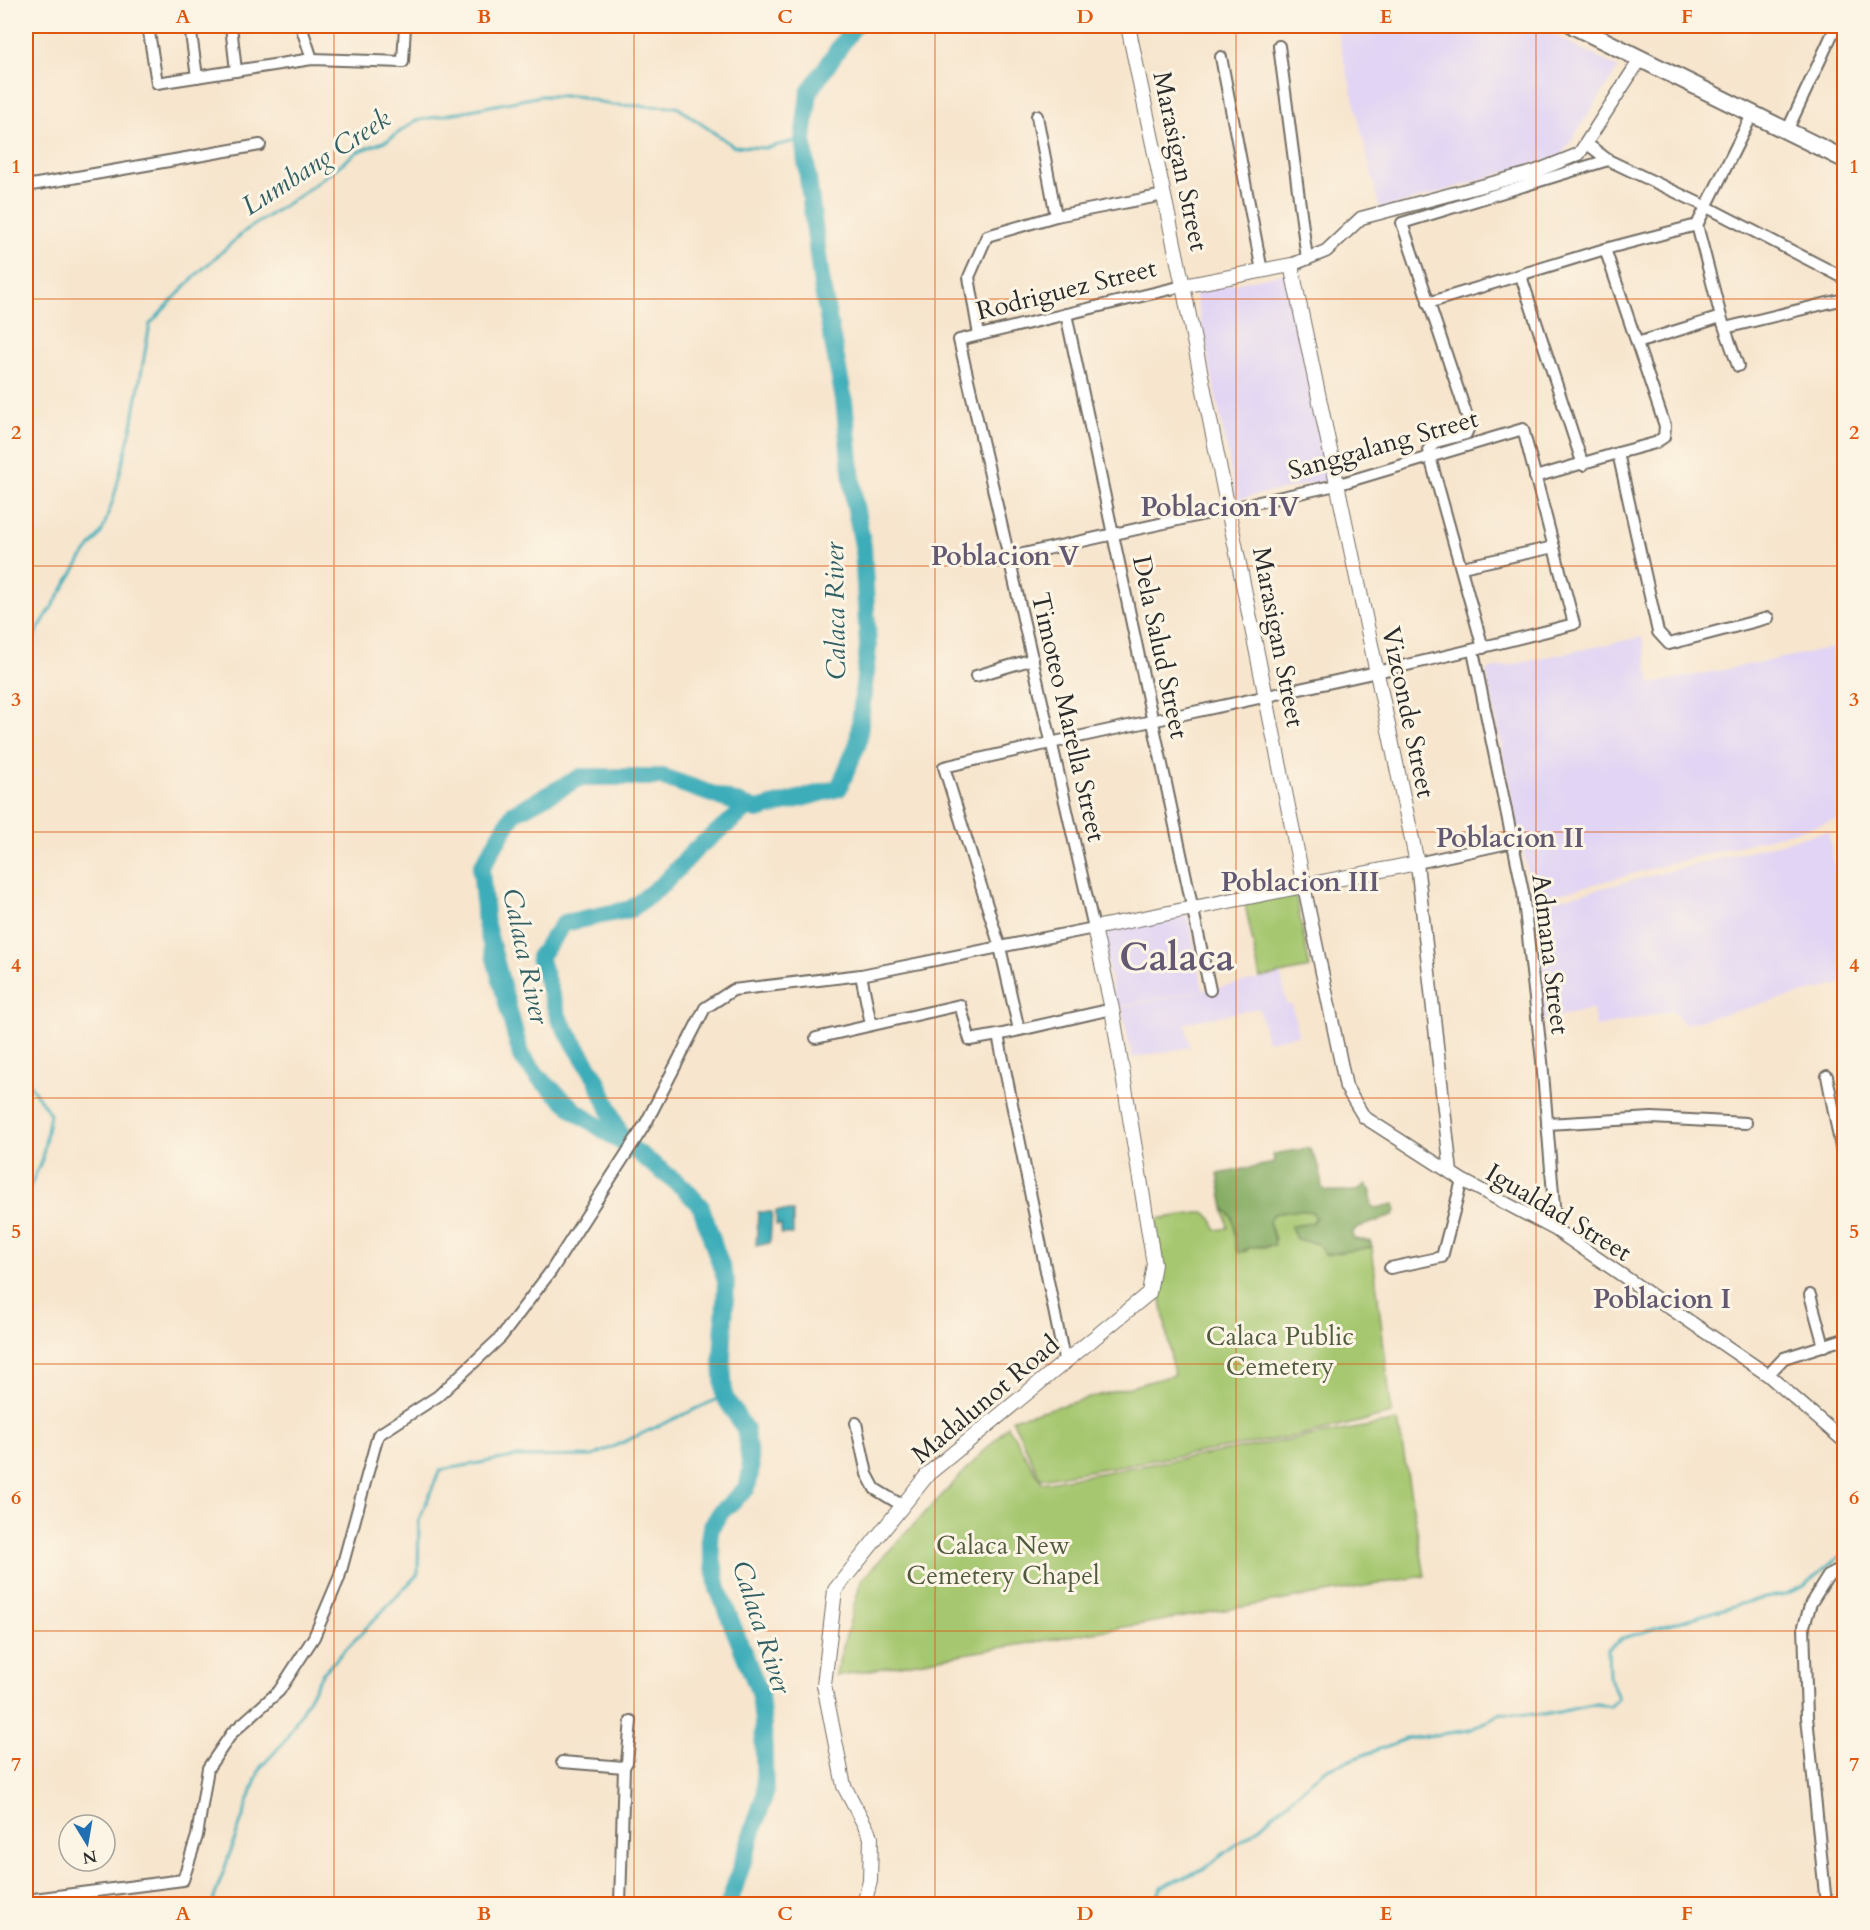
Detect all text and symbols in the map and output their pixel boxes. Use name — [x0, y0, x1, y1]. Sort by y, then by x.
text: A — [175, 3, 191, 30]
text: B — [477, 3, 491, 30]
text: C — [777, 3, 793, 30]
text: D — [1076, 3, 1094, 30]
text: E — [1380, 3, 1392, 30]
text: F — [1681, 3, 1693, 30]
street label: Marasigan Street — [1144, 68, 1217, 254]
water label: Lumbang Creek — [235, 100, 398, 224]
text: 1 — [11, 153, 21, 180]
text: 1 — [1849, 153, 1859, 180]
street label: Rodriguez Street — [972, 250, 1160, 329]
street label: Sanggalang Street — [1284, 401, 1482, 488]
text: 2 — [11, 419, 21, 446]
text: 2 — [1849, 419, 1859, 446]
district label: Poblacion IV — [1141, 489, 1299, 526]
district label: Poblacion V — [931, 538, 1079, 575]
water label: Calaca River — [816, 541, 855, 680]
street label: Marasigan Street — [1244, 544, 1313, 730]
street label: Dela Salud Street — [1124, 552, 1197, 742]
street label: Timoteo Marella Street — [1023, 589, 1114, 845]
street label: Vizconde Street — [1373, 623, 1444, 801]
text: 3 — [11, 686, 21, 713]
text: 3 — [1849, 686, 1859, 713]
district label: Poblacion II — [1436, 820, 1584, 857]
district label: Poblacion III — [1221, 864, 1379, 901]
street label: Admana Street — [1523, 872, 1578, 1036]
water label: Calaca River — [493, 885, 558, 1029]
district label: Calaca — [1119, 932, 1235, 984]
text: 4 — [11, 952, 21, 979]
text: 4 — [1849, 952, 1859, 979]
street label: Igualdad Street — [1479, 1155, 1638, 1270]
text: 5 — [11, 1218, 21, 1245]
text: 5 — [1849, 1218, 1859, 1245]
district label: Poblacion I — [1593, 1281, 1731, 1318]
park label: Calaca Public Cemetery — [1206, 1319, 1354, 1384]
street label: Madalunot Road — [904, 1327, 1067, 1472]
text: 6 — [11, 1484, 21, 1511]
text: 6 — [1849, 1484, 1859, 1511]
park label: Calaca New Cemetery Chapel — [906, 1528, 1100, 1593]
water label: Calaca River — [723, 1556, 801, 1700]
text: 7 — [11, 1751, 21, 1778]
text: 7 — [1849, 1751, 1859, 1778]
north arrow — [57, 1813, 117, 1873]
text: N — [81, 1845, 99, 1869]
text: A — [175, 1900, 191, 1927]
text: B — [477, 1900, 491, 1927]
text: C — [777, 1900, 793, 1927]
text: D — [1076, 1900, 1094, 1927]
text: E — [1380, 1900, 1392, 1927]
text: F — [1681, 1900, 1693, 1927]

